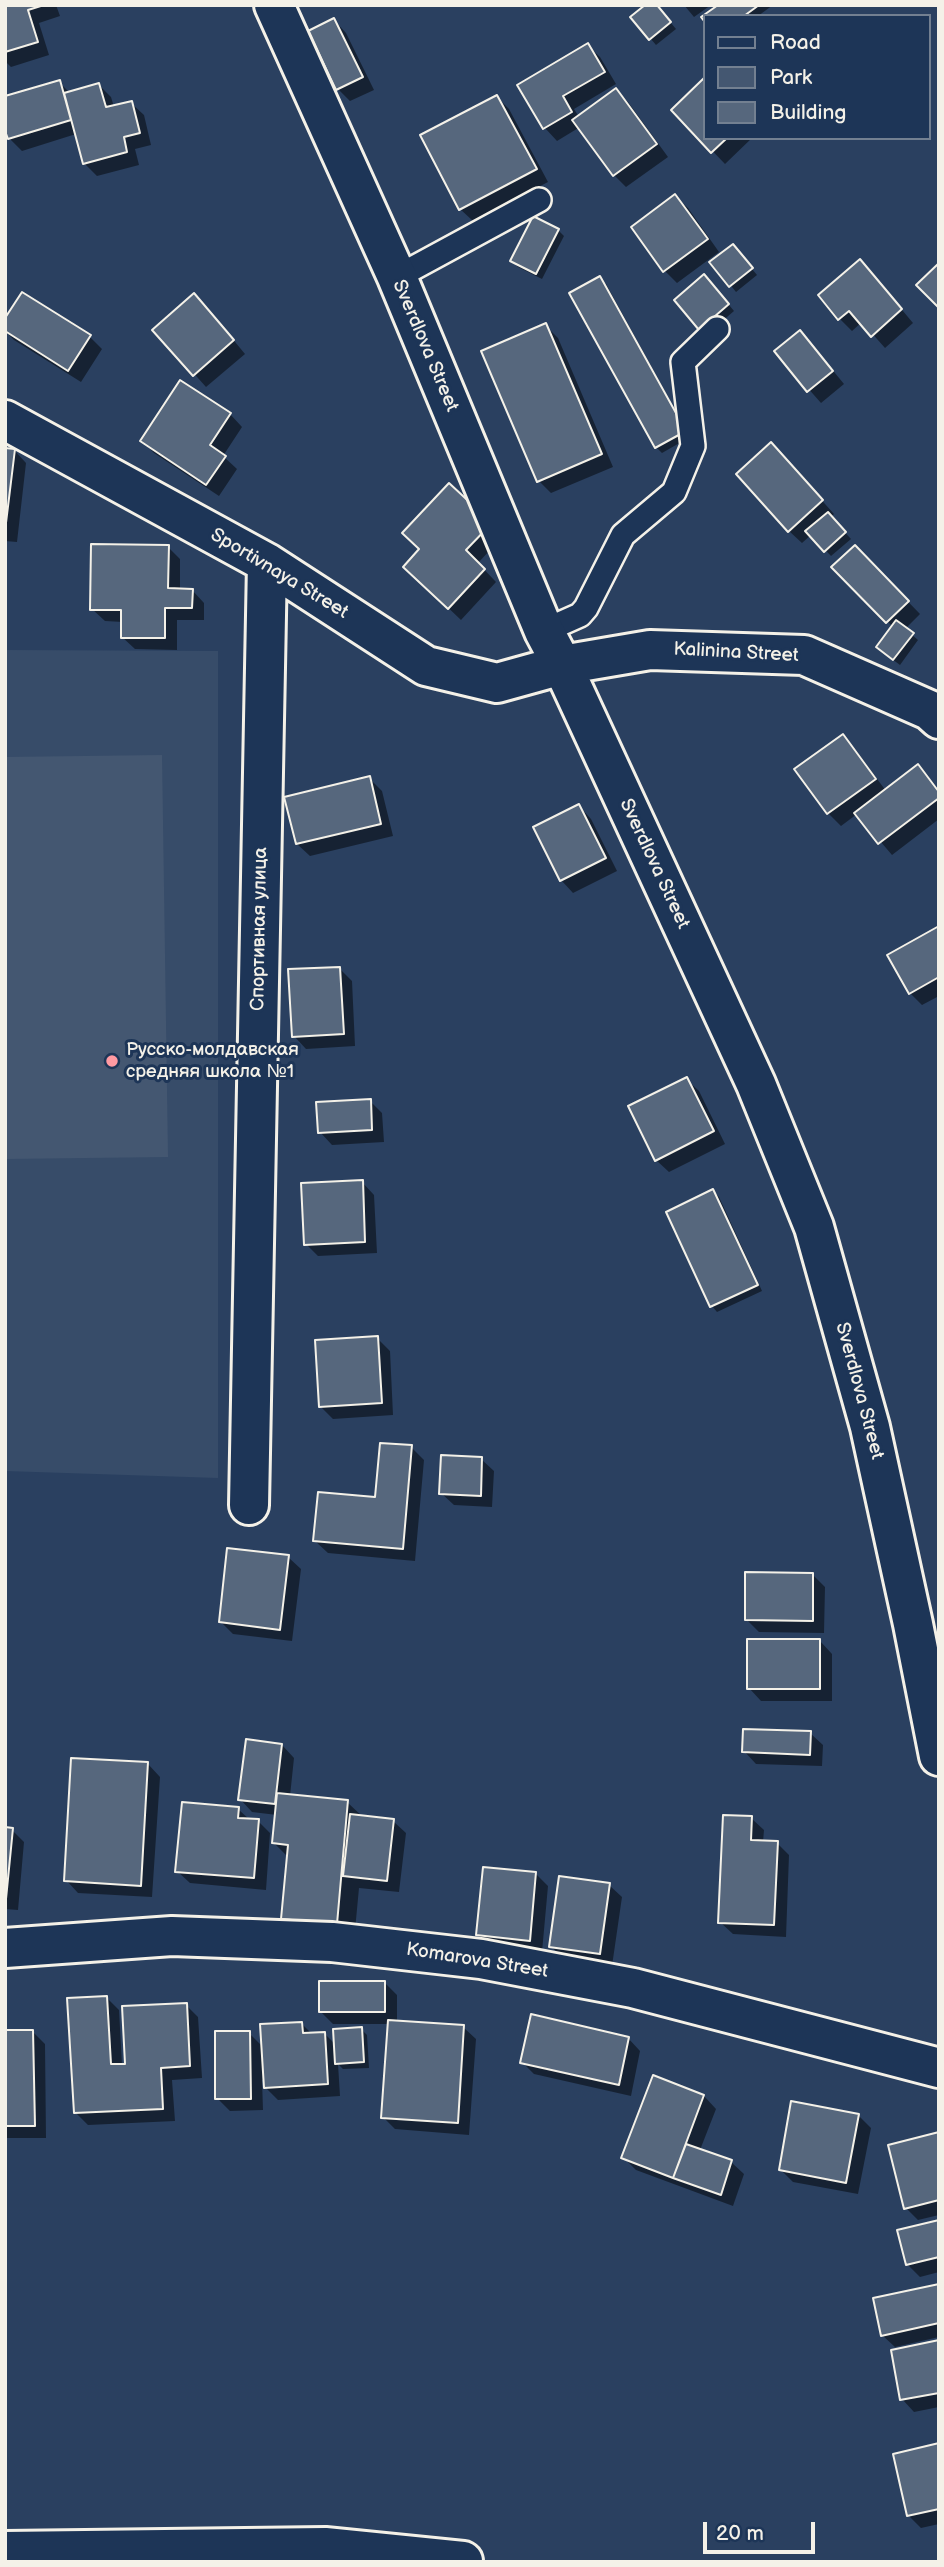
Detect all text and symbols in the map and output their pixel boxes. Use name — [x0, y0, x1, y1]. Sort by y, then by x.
legend — [702, 14, 930, 140]
text: Road — [770, 30, 821, 55]
text: Park — [770, 65, 812, 90]
text: Building — [770, 100, 846, 125]
street label: Sverdlova Street — [387, 277, 463, 415]
street label: Sportivnaya Street — [206, 524, 352, 624]
street label: Kalinina Street — [673, 638, 799, 668]
street label: Sverdlova Street — [614, 795, 694, 933]
street label: Спортивная улица — [247, 847, 273, 1011]
place label: Русско-молдавская средняя школа №1 — [126, 1039, 299, 1083]
marker: Русско-молдавская средняя школа №1 — [104, 1053, 120, 1069]
street label: Sverdlova Street — [830, 1320, 888, 1462]
street label: Komarova Street — [404, 1939, 550, 1983]
scale bar — [706, 2508, 818, 2552]
text: 20 m — [716, 2521, 764, 2546]

